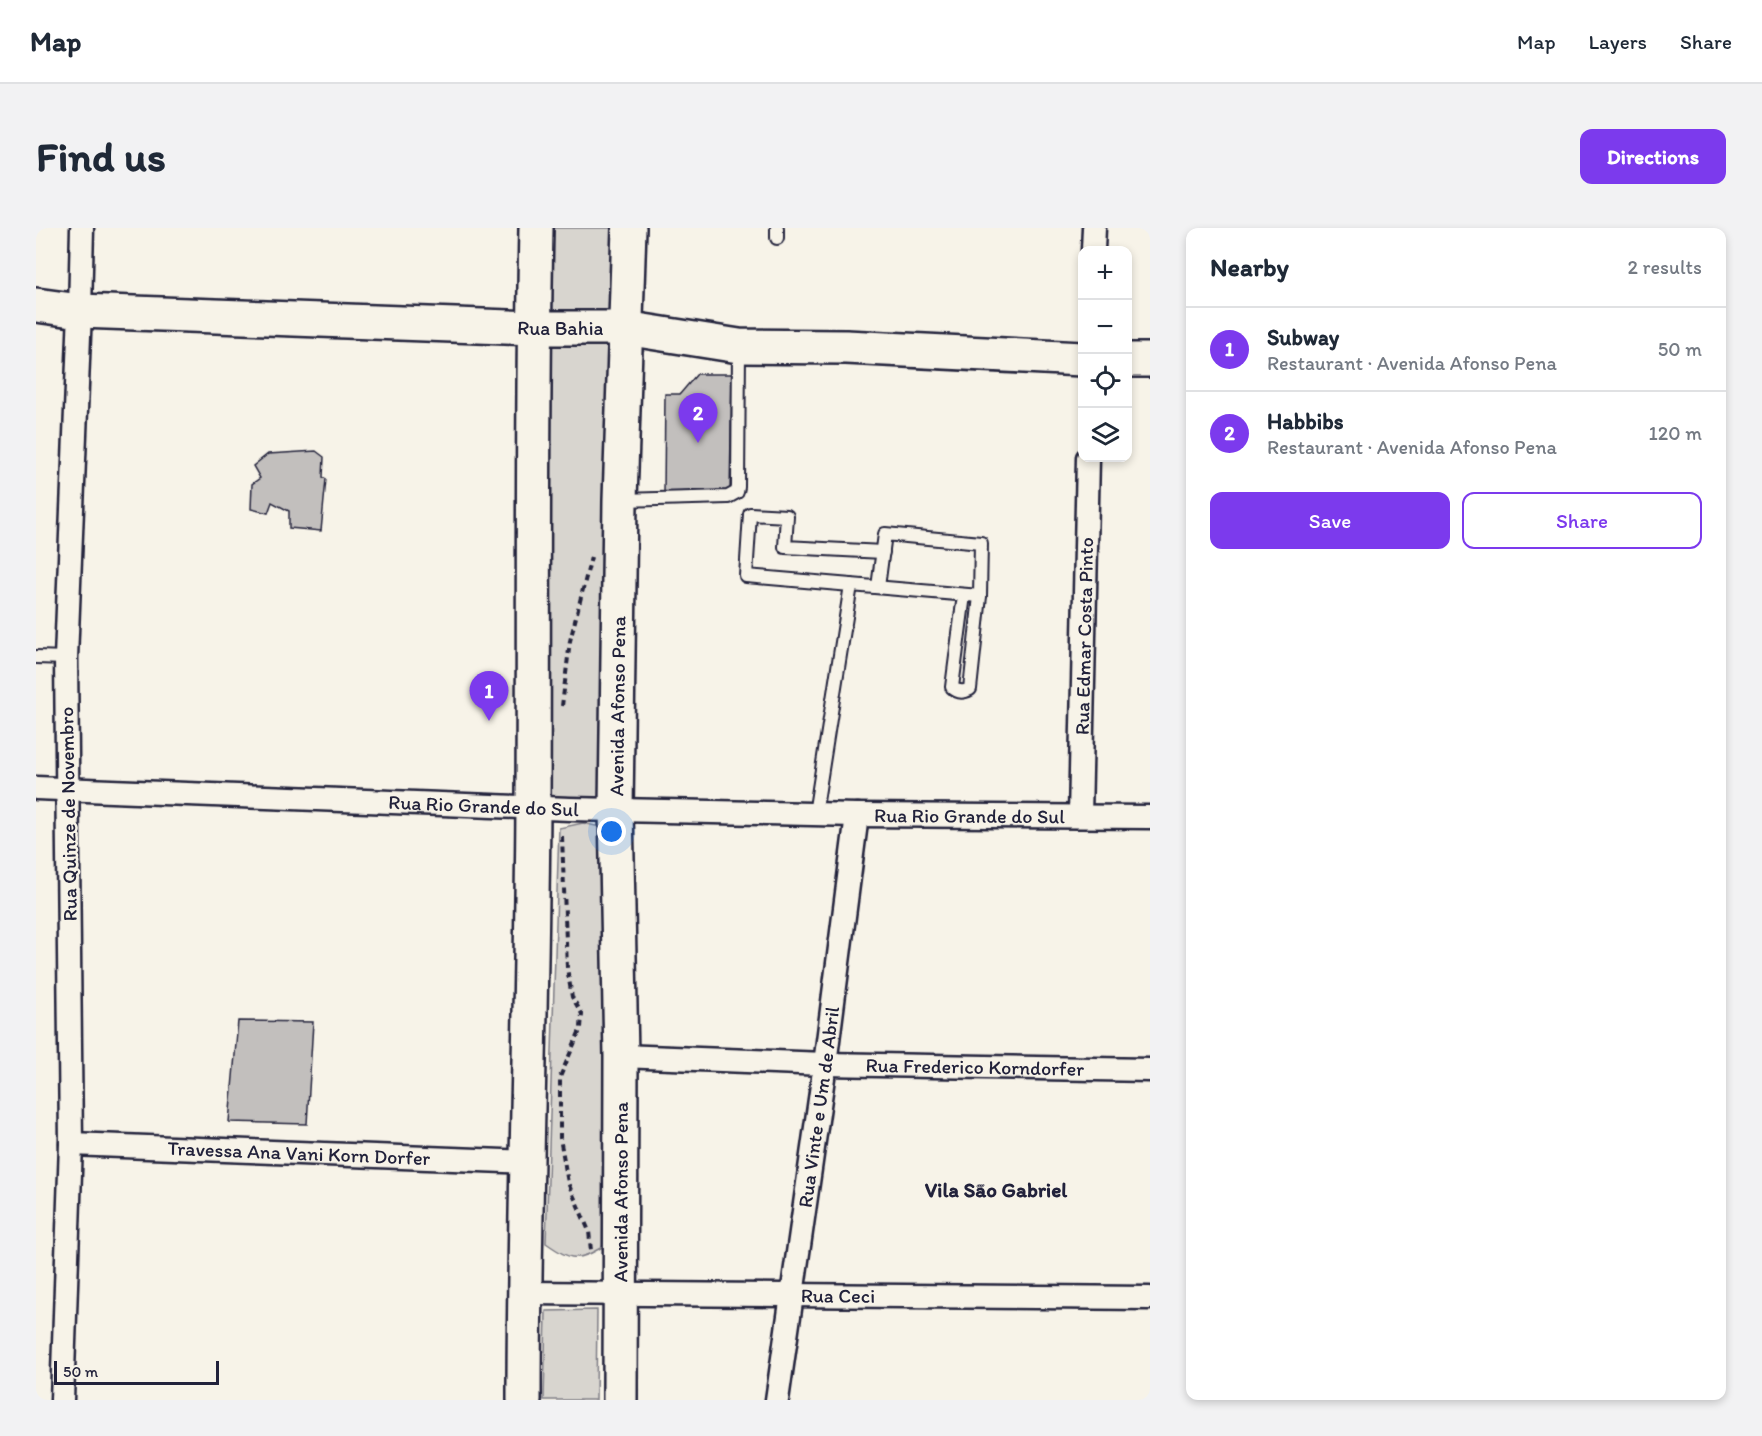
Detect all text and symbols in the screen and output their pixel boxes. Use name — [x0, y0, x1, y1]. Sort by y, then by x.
text: Map — [30, 24, 81, 58]
text: Map — [1517, 29, 1556, 54]
text: Layers — [1589, 29, 1647, 54]
text: Share — [1680, 29, 1732, 54]
button: Directions — [1580, 129, 1726, 184]
text: Find us — [36, 131, 166, 182]
map controls — [1078, 246, 1132, 462]
button: + — [1078, 246, 1132, 300]
text: Nearby — [1210, 251, 1289, 283]
text: 2 results — [1628, 255, 1702, 279]
button: − — [1078, 300, 1132, 354]
street label: Rua Bahia — [517, 315, 604, 340]
text: Subway — [1267, 324, 1339, 351]
text: 1 — [1225, 337, 1234, 361]
text: 50 m — [1658, 337, 1702, 361]
text: Restaurant · Avenida Afonso Pena — [1267, 351, 1557, 375]
button: locate — [1078, 354, 1132, 408]
pin: 2 — [678, 394, 718, 443]
button: layers — [1078, 408, 1132, 462]
text: Habbibs — [1267, 408, 1344, 435]
text: 2 — [1224, 421, 1235, 445]
text: 120 m — [1649, 421, 1702, 445]
text: Restaurant · Avenida Afonso Pena — [1267, 435, 1557, 459]
button: Save — [1210, 492, 1450, 549]
button: Share — [1462, 492, 1702, 549]
street label: Rua Edmar Costa Pinto — [1070, 537, 1098, 735]
street label: Avenida Afonso Pena — [604, 615, 631, 796]
pin: 1 — [470, 672, 508, 721]
street label: Rua Quinze de Novembro — [54, 706, 82, 922]
street label: Rua Rio Grande do Sul — [388, 790, 580, 821]
street label: Rua Rio Grande do Sul — [874, 803, 1065, 828]
your location — [597, 817, 626, 846]
street label: Rua Vinte e Um de Abril — [793, 1005, 844, 1209]
street label: Rua Frederico Korndorfer — [865, 1053, 1084, 1081]
street label: Avenida Afonso Pena — [608, 1101, 633, 1282]
street label: Travessa Ana Vani Korn Dorfer — [167, 1136, 431, 1170]
district label: Vila São Gabriel — [925, 1177, 1068, 1202]
street label: Rua Ceci — [801, 1283, 875, 1308]
scale bar — [54, 1358, 219, 1386]
text: 50 m — [63, 1362, 98, 1381]

